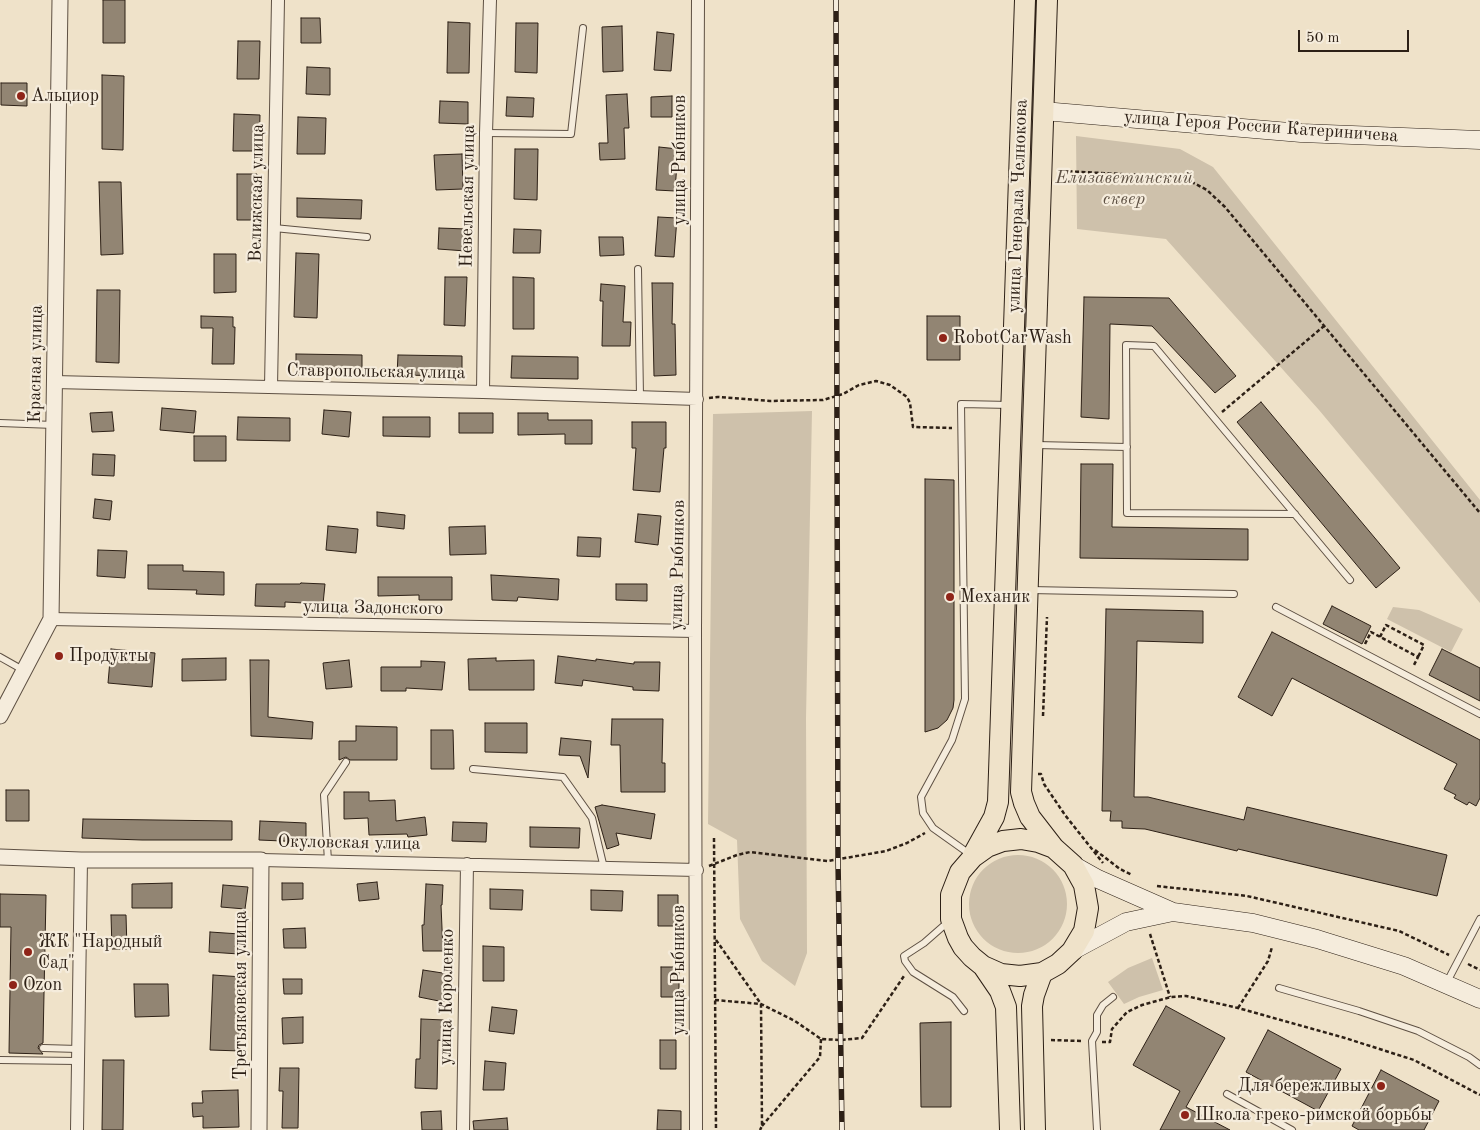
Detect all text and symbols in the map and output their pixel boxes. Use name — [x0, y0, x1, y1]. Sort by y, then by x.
scale bar — [1300, 20, 1411, 52]
text: 50 m — [1306, 31, 1340, 46]
place label: Альциор — [31, 85, 99, 107]
marker: Альциор — [15, 90, 27, 102]
street label: улица Рыбников — [669, 95, 691, 225]
street label: улица Генерала Челнокова — [1003, 99, 1033, 313]
street label: улица Героя России Катериничева — [1123, 107, 1399, 147]
street label: Велижская улица — [245, 124, 269, 262]
street label: Невельская улица — [456, 124, 480, 268]
park label: Елизаветинский сквер — [1055, 167, 1193, 210]
street label: Красная улица — [24, 305, 48, 423]
place label: RobotCarWash — [953, 327, 1072, 349]
marker: RobotCarWash — [937, 332, 949, 344]
street label: Ставропольская улица — [286, 360, 466, 384]
street label: улица Рыбников — [666, 500, 690, 630]
place label: Механик — [960, 586, 1030, 608]
marker: Механик — [944, 591, 956, 603]
street label: улица Задонского — [303, 596, 443, 620]
place label: Продукты — [69, 645, 149, 667]
marker: Продукты — [53, 650, 65, 662]
street label: Окуловская улица — [277, 831, 421, 855]
street label: улица Рыбников — [668, 905, 690, 1035]
street label: Третьяковская улица — [230, 910, 252, 1080]
street label: улица Короленко — [435, 929, 459, 1065]
place label: ЖК "Народный Сад" — [38, 931, 162, 974]
marker: ЖК "Народный Сад" — [22, 946, 34, 958]
place label: Ozon — [23, 974, 62, 996]
marker: Ozon — [7, 979, 19, 991]
place label: Для бережливых — [1238, 1075, 1371, 1097]
marker: Для бережливых — [1375, 1080, 1387, 1092]
place label: Школа греко-римской борьбы — [1195, 1104, 1432, 1126]
marker: Школа греко-римской борьбы — [1179, 1109, 1191, 1121]

